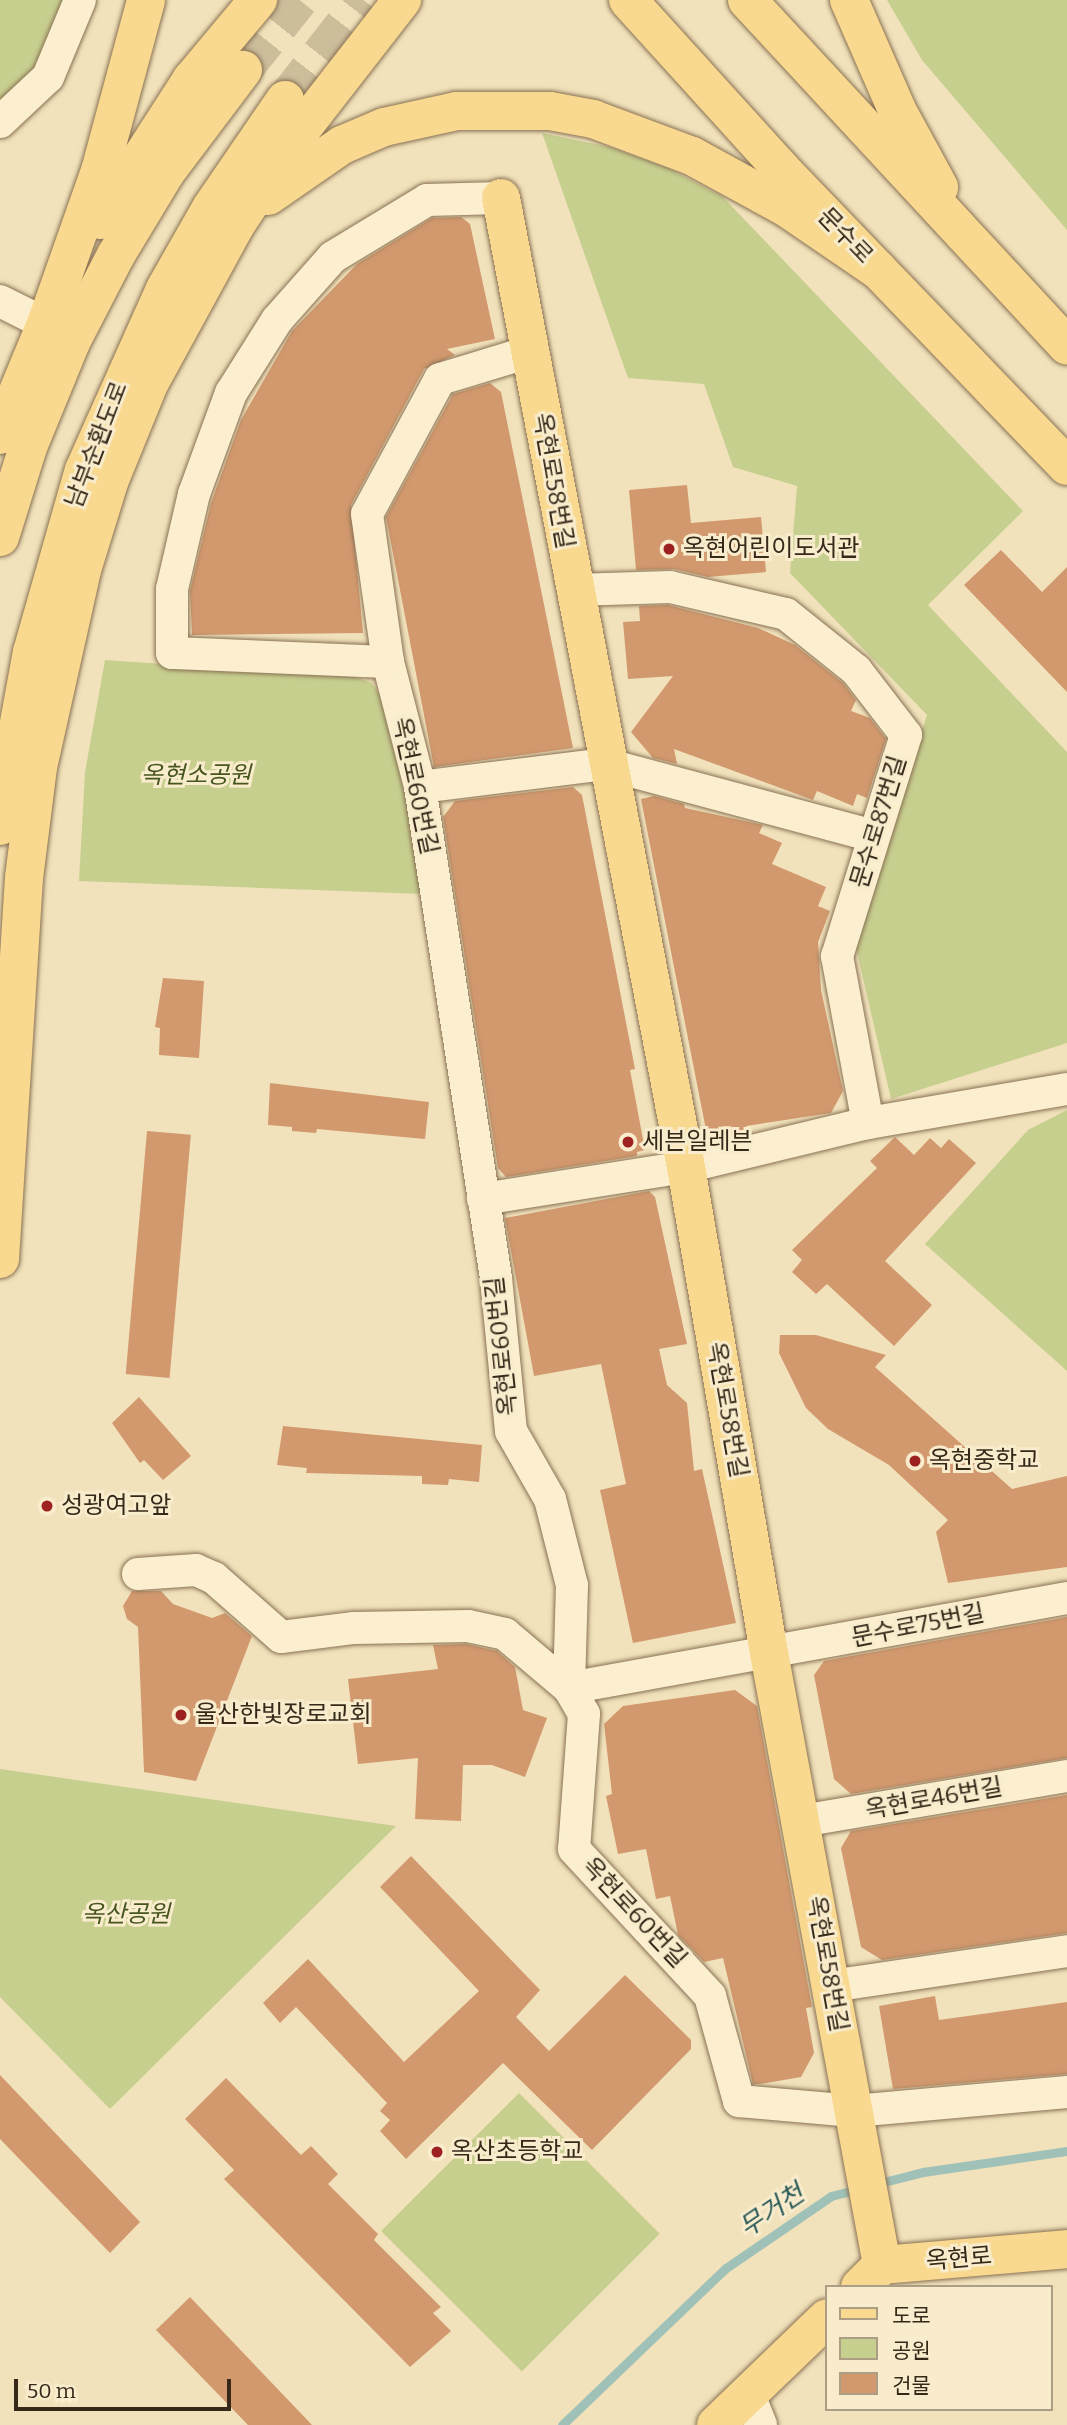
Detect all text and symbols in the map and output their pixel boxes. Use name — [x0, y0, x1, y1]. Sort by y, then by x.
street label: 문수로 — [812, 202, 878, 270]
street label: 남부순환도로 — [60, 378, 134, 512]
street label: 옥현로58번길 — [527, 411, 579, 551]
place label: 옥현어린이도서관 — [683, 535, 860, 563]
marker: 옥현어린이도서관 — [661, 541, 677, 557]
street label: 옥현로60번길 — [386, 715, 444, 857]
street label: 문수로87번길 — [845, 752, 913, 892]
park label: 옥현소공원 — [141, 762, 251, 790]
place label: 세븐일레븐 — [642, 1128, 752, 1156]
marker: 세븐일레븐 — [620, 1134, 636, 1150]
street label: 옥현로60번길 — [480, 1275, 524, 1417]
street label: 옥현로58번길 — [701, 1340, 753, 1480]
place label: 옥현중학교 — [929, 1447, 1039, 1475]
marker: 옥현중학교 — [907, 1453, 923, 1469]
place label: 성광여고앞 — [61, 1492, 171, 1520]
marker: 성광여고앞 — [39, 1498, 55, 1514]
street label: 문수로75번길 — [849, 1599, 987, 1653]
place label: 울산한빛장로교회 — [195, 1701, 372, 1729]
marker: 울산한빛장로교회 — [173, 1707, 189, 1723]
street label: 옥현로46번길 — [863, 1773, 1005, 1825]
street label: 옥현로60번길 — [576, 1852, 692, 1974]
street label: 옥현로58번길 — [801, 1894, 853, 2034]
park label: 옥산공원 — [82, 1901, 170, 1929]
place label: 옥산초등학교 — [451, 2138, 583, 2166]
marker: 옥산초등학교 — [429, 2144, 445, 2160]
water label: 무거천 — [734, 2178, 810, 2244]
street label: 옥현로 — [925, 2242, 993, 2276]
legend — [825, 2285, 1053, 2411]
text: 도로 — [892, 2303, 931, 2329]
text: 공원 — [892, 2338, 931, 2364]
scale bar — [18, 2366, 234, 2410]
text: 건물 — [892, 2373, 931, 2399]
text: 50 m — [27, 2378, 76, 2404]

